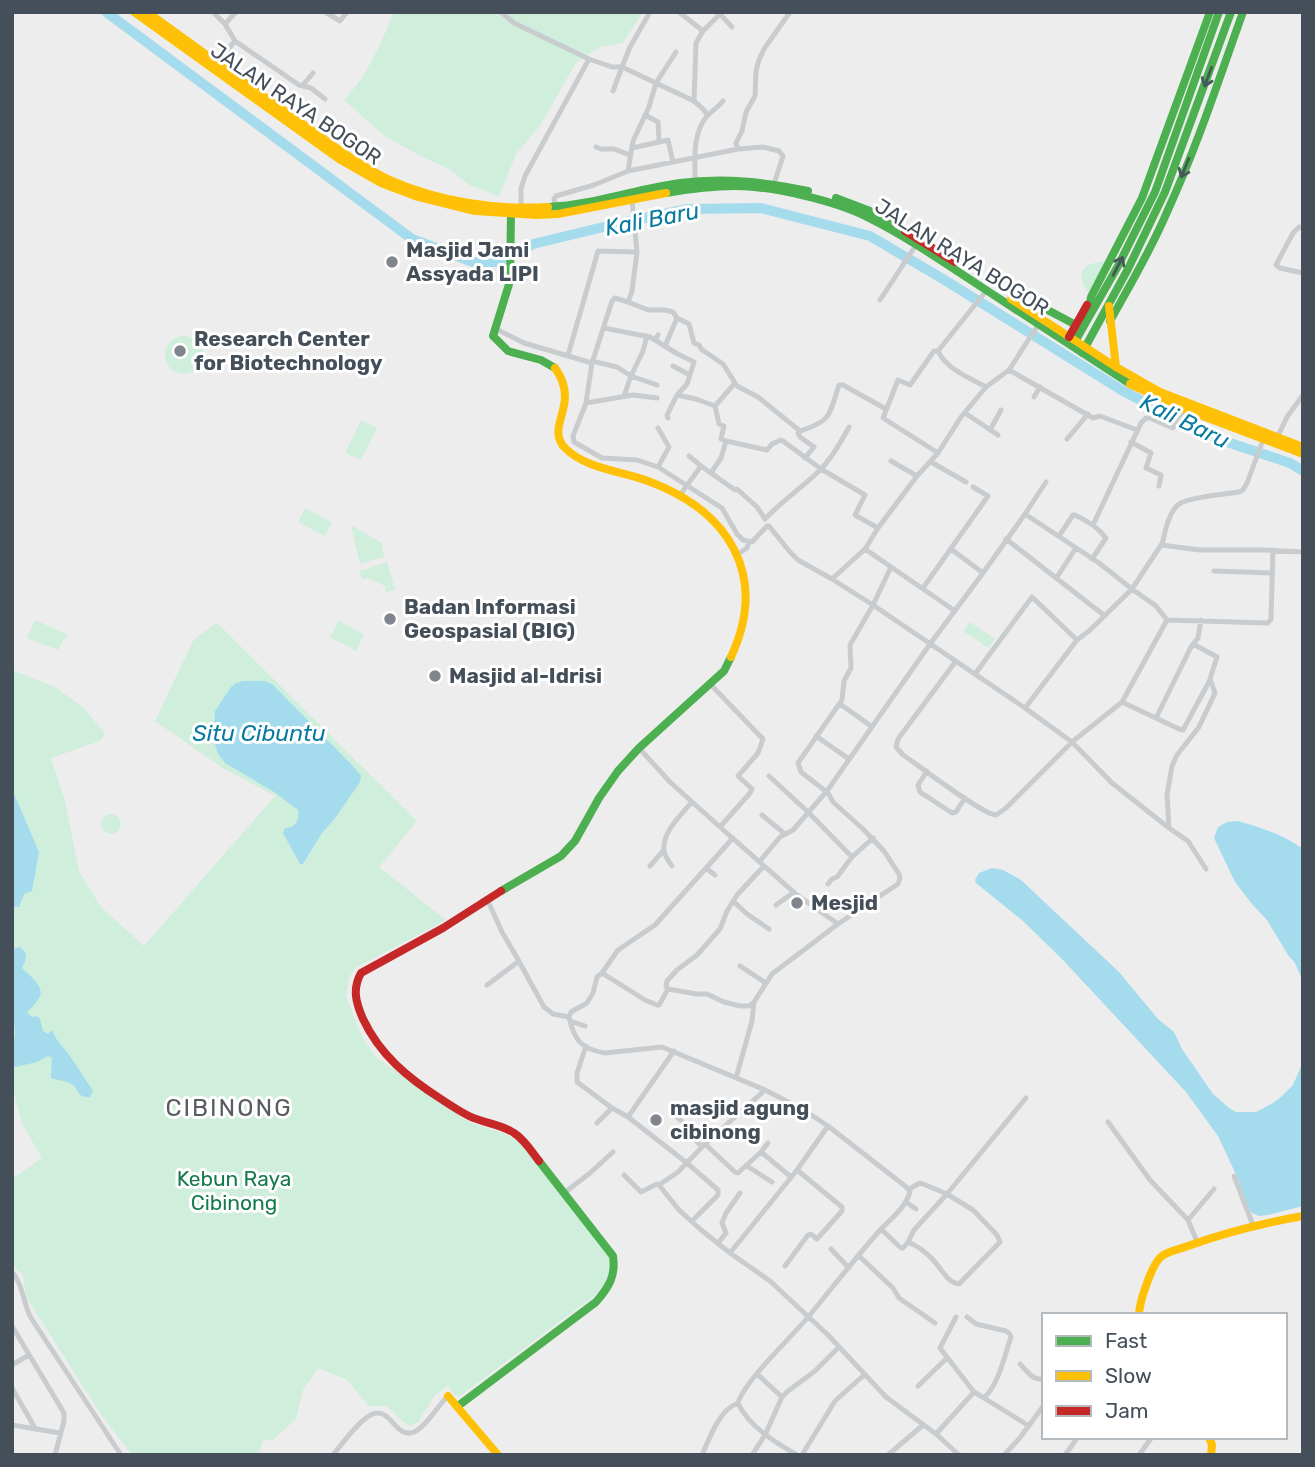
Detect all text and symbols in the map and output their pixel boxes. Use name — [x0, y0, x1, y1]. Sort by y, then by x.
street label: JALAN RAYA BOGOR — [206, 37, 386, 170]
one-way arrow — [1201, 65, 1213, 87]
one-way arrow — [1178, 157, 1191, 178]
street label: JALAN RAYA BOGOR — [871, 193, 1054, 320]
water label: Kali Baru — [602, 196, 702, 242]
place label: Masjid Jami Assyada LIPI — [406, 237, 539, 286]
marker: Masjid Jami Assyada LIPI — [384, 254, 400, 270]
one-way arrow — [1112, 256, 1125, 277]
place label: Research Center for Biotechnology — [194, 326, 383, 375]
marker: Research Center for Biotechnology — [172, 343, 188, 359]
water label: Kali Baru — [1136, 387, 1234, 455]
place label: Badan Informasi Geospasial (BIG) — [404, 594, 576, 643]
marker: Badan Informasi Geospasial (BIG) — [382, 611, 398, 627]
place label: Masjid al-Idrisi — [449, 663, 602, 688]
marker: Masjid al-Idrisi — [427, 668, 443, 684]
water label: Situ Cibuntu — [192, 719, 326, 747]
place label: Mesjid — [811, 890, 878, 915]
marker: Mesjid — [789, 895, 805, 911]
district label: CIBINONG — [165, 1094, 293, 1122]
place label: masjid agung cibinong — [670, 1095, 809, 1144]
marker: masjid agung cibinong — [648, 1112, 664, 1128]
park label: Kebun Raya Cibinong — [177, 1166, 291, 1215]
legend — [1042, 1313, 1287, 1439]
text: Fast — [1105, 1328, 1147, 1353]
text: Slow — [1105, 1363, 1152, 1388]
text: Jam — [1105, 1398, 1149, 1423]

